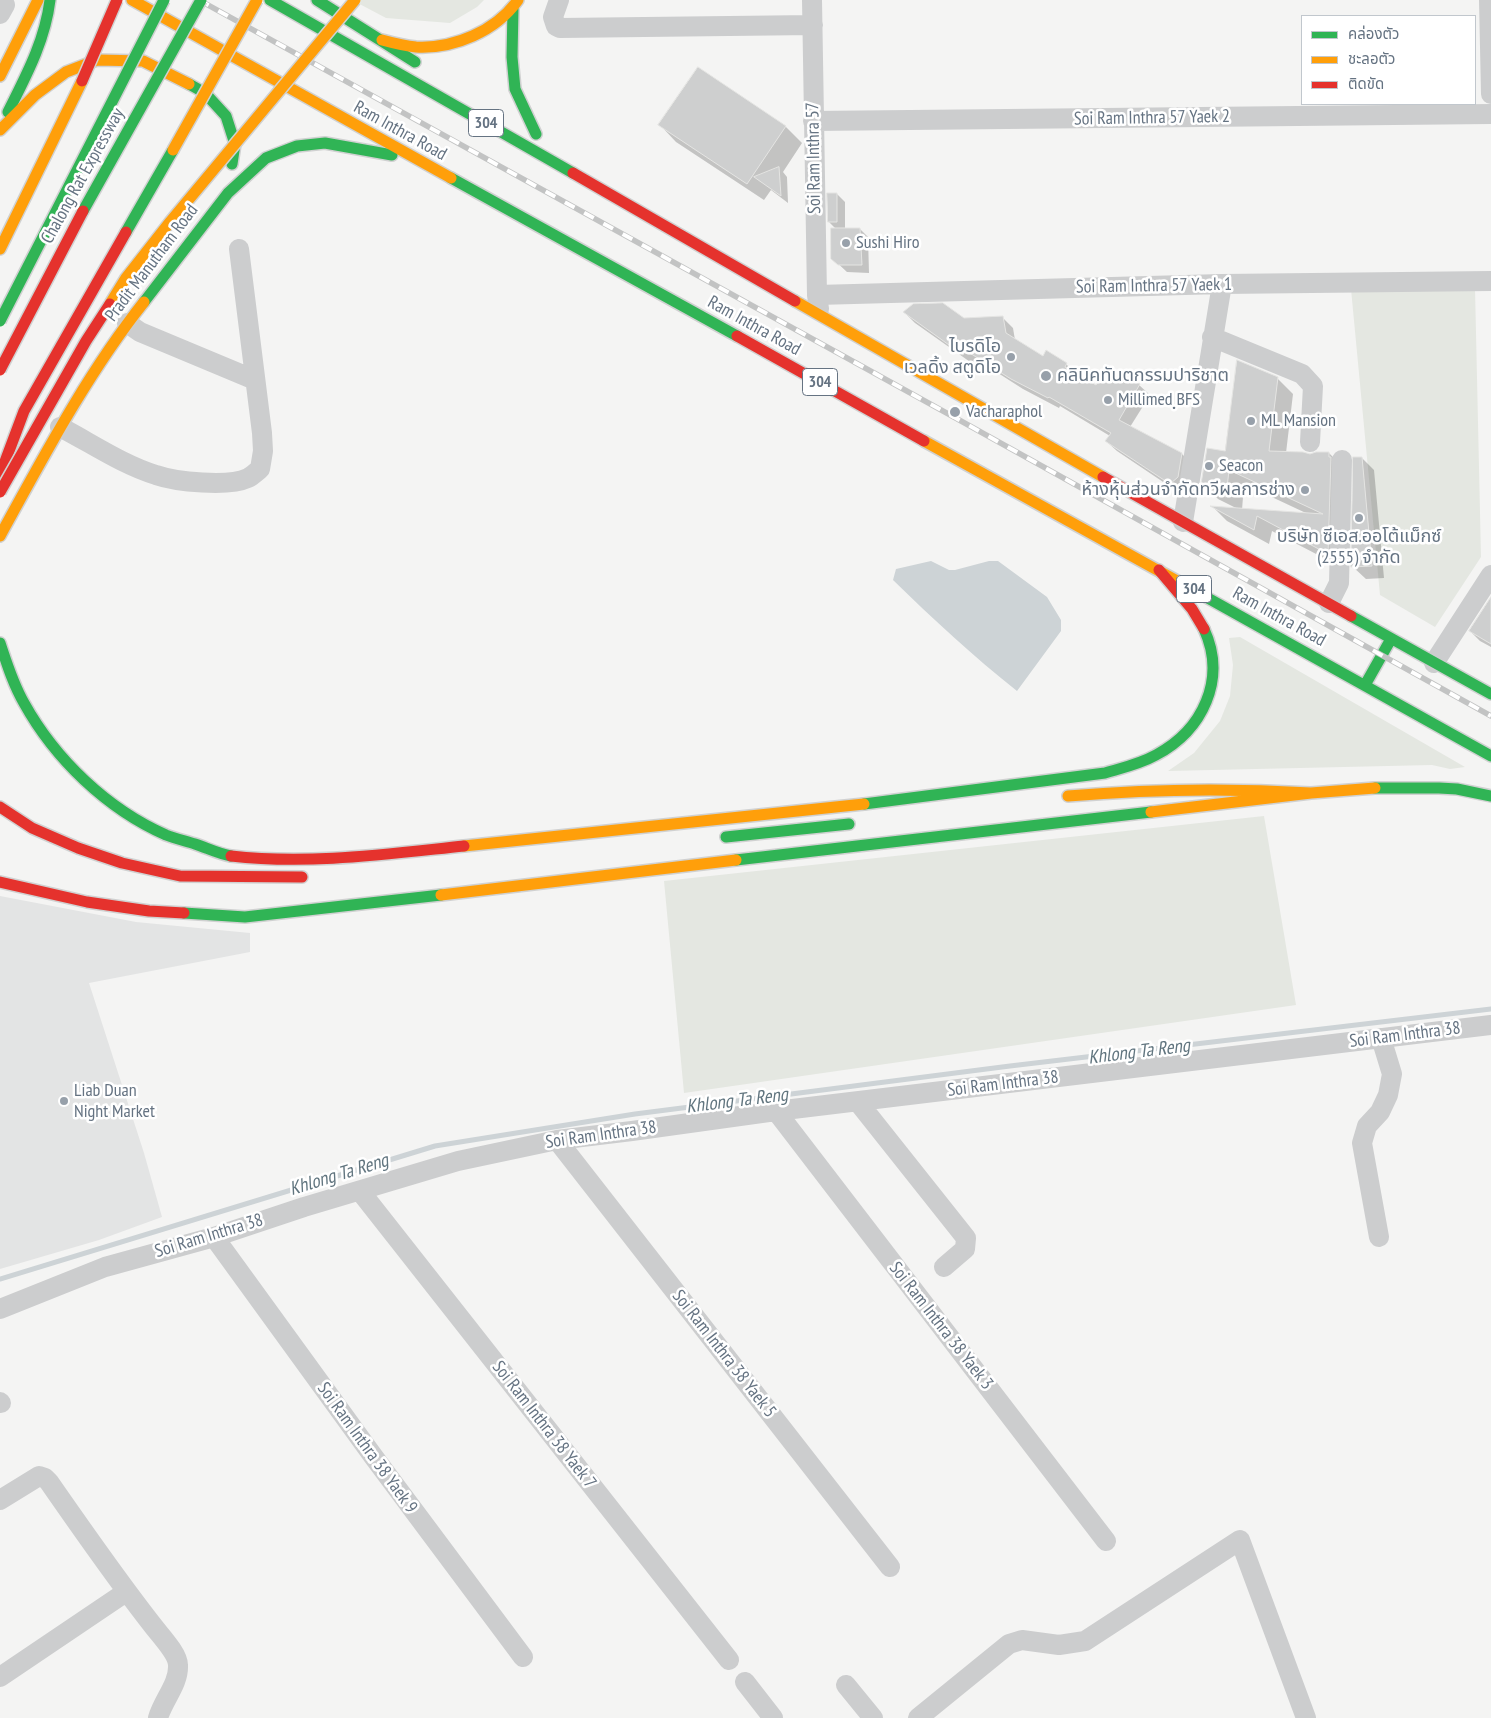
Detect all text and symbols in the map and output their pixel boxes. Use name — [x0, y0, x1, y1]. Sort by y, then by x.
legend — [1301, 15, 1476, 105]
text: คล่องตัว — [1348, 24, 1399, 43]
text: ชะลอตัว — [1348, 49, 1395, 68]
text: ติดขัด — [1348, 74, 1384, 93]
street label: Ram Inthra Road — [350, 97, 450, 165]
street label: Soi Ram Inthra 57 — [802, 102, 826, 214]
street label: Chalong Rat Expressway — [37, 105, 129, 247]
street label: Soi Ram Inthra 57 Yaek 2 — [1074, 106, 1230, 130]
road number: 304 — [468, 110, 504, 136]
street label: Pradit Manutham Road — [101, 200, 203, 326]
place label: Sushi Hiro — [856, 232, 920, 254]
marker: Sushi Hiro — [840, 237, 852, 249]
street label: Soi Ram Inthra 57 Yaek 1 — [1076, 274, 1232, 298]
street label: Ram Inthra Road — [704, 292, 804, 360]
place label: ไบรดิโอ เวลดิ้ง สตูดิโอ — [904, 336, 1001, 378]
marker: ไบรดิโอ เวลดิ้ง สตูดิโอ — [1005, 351, 1017, 363]
place label: คลินิคทันตกรรมปาริชาต — [1057, 365, 1229, 387]
road number: 304 — [802, 368, 838, 396]
marker: คลินิคทันตกรรมปาริชาต — [1039, 369, 1053, 383]
place label: Millimed ฺBFS — [1118, 389, 1200, 411]
marker: Millimed ฺBFS — [1102, 394, 1114, 406]
place label: Vacharaphol — [966, 401, 1042, 423]
marker: Vacharaphol — [948, 405, 962, 419]
place label: ML Mansion — [1261, 410, 1336, 432]
marker: ML Mansion — [1245, 415, 1257, 427]
place label: Seacon — [1219, 455, 1263, 477]
marker: Seacon — [1203, 460, 1215, 472]
place label: ห้างหุ้นส่วนจำกัดทวีผลการช่าง — [1081, 479, 1295, 501]
marker: ห้างหุ้นส่วนจำกัดทวีผลการช่าง — [1299, 484, 1311, 496]
marker: บริษัท ซีเอส.ออโต้แม็กซ์ (2555) จำกัด — [1353, 512, 1365, 524]
place label: บริษัท ซีเอส.ออโต้แม็กซ์ (2555) จำกัด — [1277, 526, 1441, 568]
road number: 304 — [1176, 576, 1212, 602]
street label: Ram Inthra Road — [1229, 583, 1329, 651]
street label: Soi Ram Inthra 38 — [1348, 1017, 1462, 1053]
water label: Khlong Ta Reng — [1087, 1034, 1191, 1070]
street label: Soi Ram Inthra 38 — [946, 1066, 1060, 1102]
place label: Liab Duan Night Market — [74, 1080, 155, 1122]
water label: Khlong Ta Reng — [685, 1083, 789, 1119]
marker: Liab Duan Night Market — [58, 1095, 70, 1107]
street label: Soi Ram Inthra 38 — [544, 1117, 658, 1153]
water label: Khlong Ta Reng — [287, 1149, 391, 1201]
street label: Soi Ram Inthra 38 — [152, 1209, 266, 1263]
street label: Soi Ram Inthra 38 Yaek 3 — [884, 1258, 998, 1394]
street label: Soi Ram Inthra 38 Yaek 5 — [667, 1286, 781, 1422]
street label: Soi Ram Inthra 38 Yaek 7 — [487, 1357, 601, 1493]
street label: Soi Ram Inthra 38 Yaek 9 — [312, 1378, 422, 1518]

